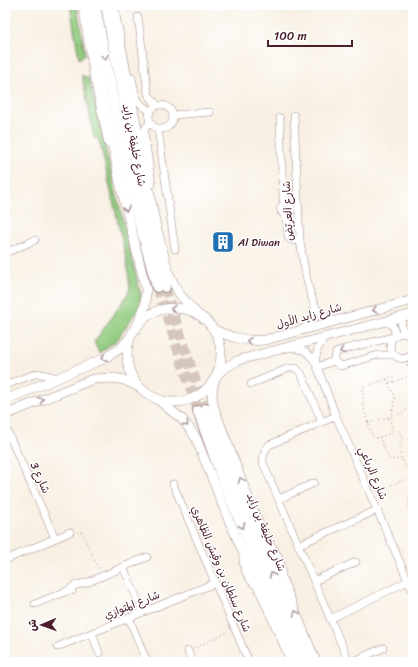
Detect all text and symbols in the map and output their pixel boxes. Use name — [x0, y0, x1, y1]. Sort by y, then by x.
scale bar — [268, 22, 352, 48]
text: 100 m — [274, 25, 307, 47]
one-way arrow — [100, 54, 109, 60]
street label: شارع خليفة بن زايد — [117, 102, 151, 188]
street label: شارع العريّض — [277, 180, 299, 242]
one-way arrow — [121, 205, 129, 212]
building icon: Al Diwan — [210, 229, 236, 255]
place label: Al Diwan — [237, 233, 280, 252]
street label: شارع زايد الأول — [274, 298, 344, 334]
one-way arrow — [170, 305, 176, 313]
one-way arrow — [372, 305, 379, 314]
one-way arrow — [246, 336, 253, 345]
one-way arrow — [339, 346, 346, 354]
one-way arrow — [101, 354, 108, 361]
one-way arrow — [37, 397, 44, 405]
one-way arrow — [182, 420, 189, 427]
street label: شارع الرباعي — [352, 443, 393, 503]
street label: شارع 3 — [25, 459, 55, 497]
one-way arrow — [238, 476, 246, 483]
street label: شارع خليفة بن زايد — [241, 490, 291, 574]
street label: شارع سلطان بن وقيش الظاهري — [186, 503, 256, 635]
one-way arrow — [237, 522, 245, 529]
one-way arrow — [268, 571, 276, 578]
street label: شارع المتوازي — [101, 585, 163, 625]
north arrow — [22, 605, 62, 645]
one-way arrow — [293, 609, 301, 616]
text: ش — [23, 619, 42, 632]

